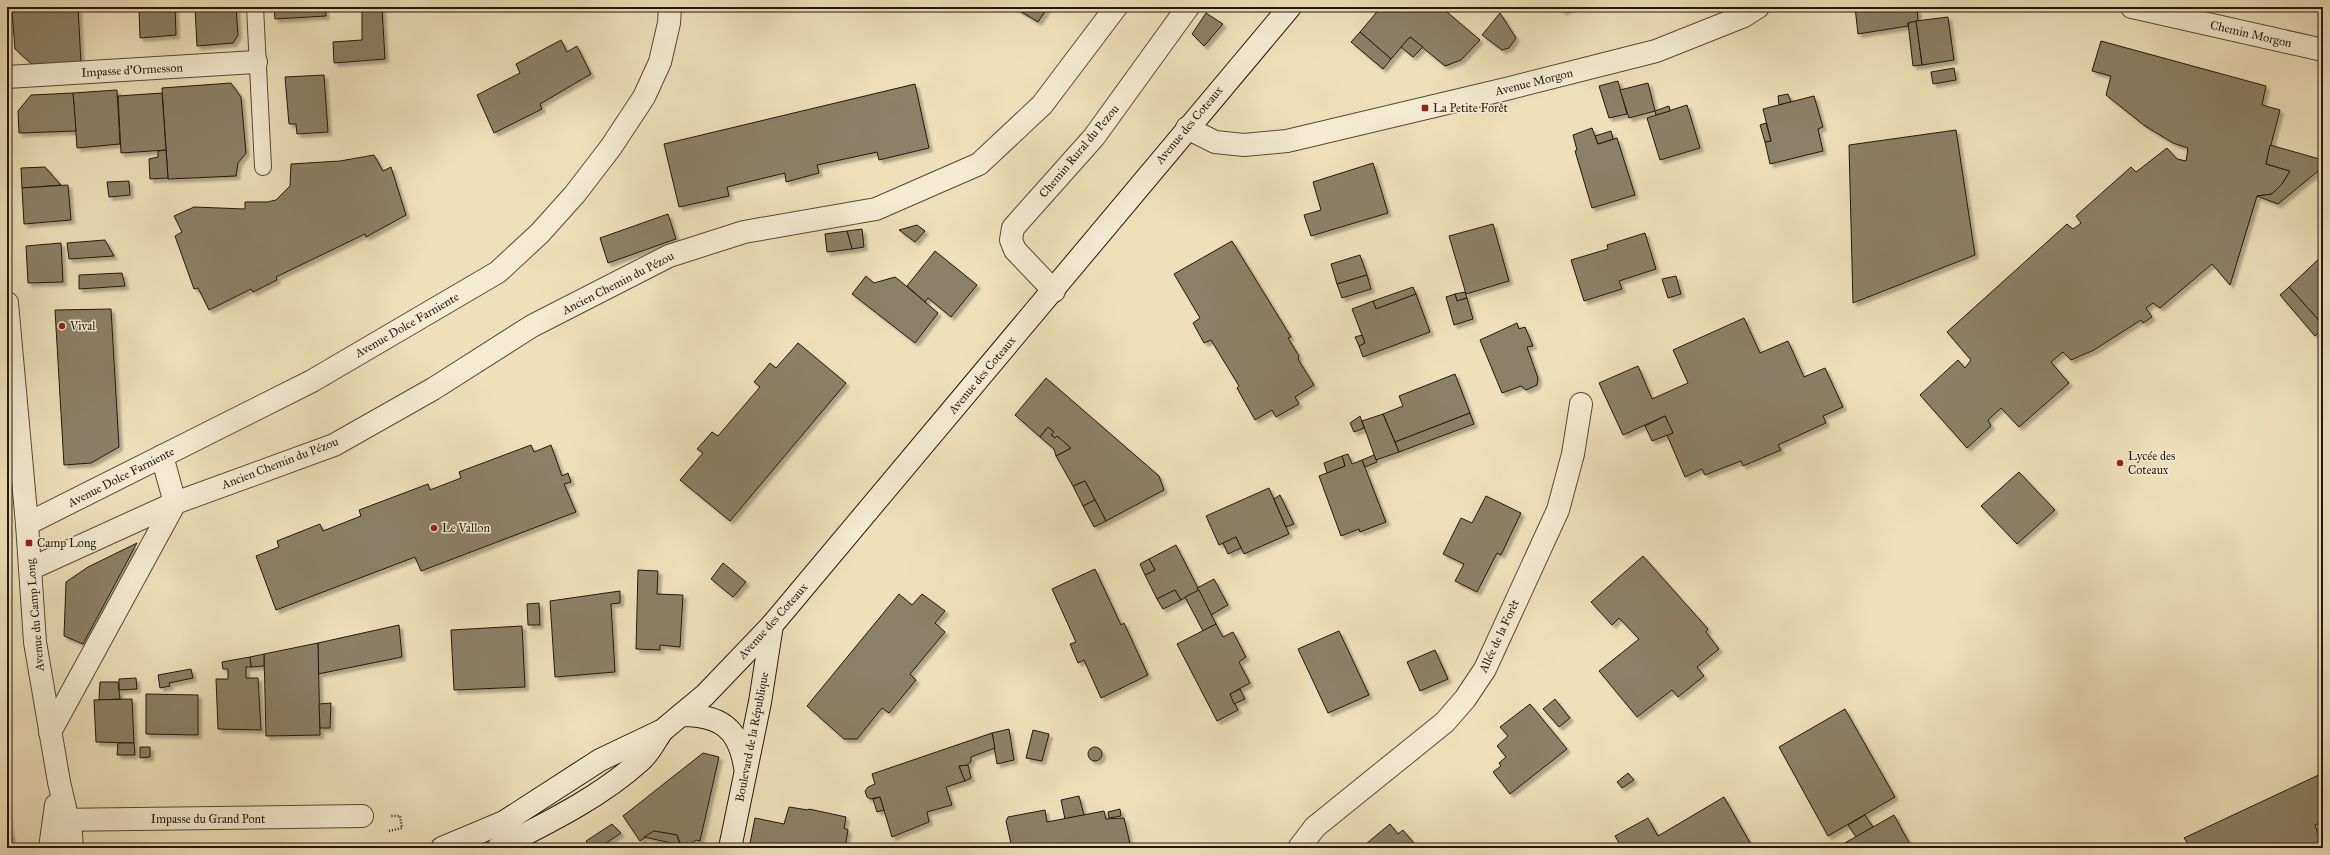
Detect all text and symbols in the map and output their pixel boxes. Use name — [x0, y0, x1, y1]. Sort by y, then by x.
street label: Chemin Morgon — [2209, 18, 2294, 51]
street label: Impasse d'Ormesson — [81, 60, 184, 80]
street label: Avenue Morgon — [1493, 65, 1575, 100]
street label: Avenue des Coteaux — [1152, 83, 1226, 167]
street label: Chemin Rural du Pezou — [1036, 101, 1122, 200]
place label: La Petite Forêt — [1433, 101, 1508, 115]
marker: La Petite Forêt — [1420, 103, 1430, 113]
street label: Ancien Chemin du Pézou — [559, 248, 677, 318]
street label: Avenue Dolce Farniente — [352, 290, 461, 361]
place label: Vival — [69, 319, 96, 333]
marker: Vival — [57, 321, 67, 331]
street label: Avenue des Coteaux — [945, 333, 1019, 417]
street label: Ancien Chemin du Pézou — [219, 434, 341, 492]
street label: Avenue Dolce Farniente — [65, 444, 177, 510]
place label: Lycée des Coteaux — [2128, 449, 2175, 477]
marker: Lycée des Coteaux — [2115, 458, 2125, 468]
place label: Le Vallon — [442, 521, 491, 535]
marker: Le Vallon — [429, 523, 439, 533]
place label: Camp Long — [37, 536, 96, 551]
marker: Camp Long — [24, 538, 34, 548]
street label: Avenue du Camp Long — [23, 558, 48, 673]
street label: Avenue des Coteaux — [735, 580, 811, 662]
street label: Allée de la Forêt — [1476, 597, 1522, 676]
street label: Boulevard de la République — [733, 671, 772, 803]
street label: Impasse du Grand Pont — [151, 812, 266, 826]

